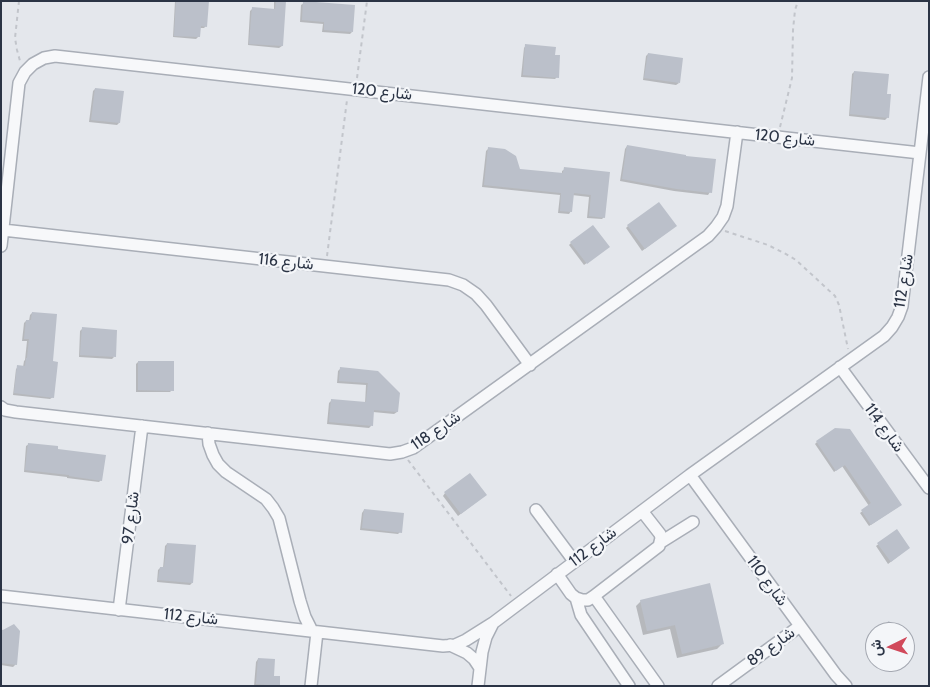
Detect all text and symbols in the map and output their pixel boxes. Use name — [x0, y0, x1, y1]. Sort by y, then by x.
street label: شارع 120 — [351, 79, 413, 105]
street label: شارع 120 — [754, 125, 816, 151]
street label: شارع 116 — [257, 250, 315, 274]
street label: شارع 112 — [890, 253, 918, 309]
street label: شارع 114 — [860, 400, 908, 456]
street label: شارع 118 — [407, 407, 465, 455]
street label: شارع 97 — [118, 491, 144, 545]
street label: شارع 112 — [565, 523, 621, 571]
street label: شارع 110 — [742, 552, 792, 610]
street label: شارع 112 — [163, 605, 219, 629]
north arrow — [865, 622, 915, 672]
street label: شارع 89 — [743, 623, 799, 671]
text: ش — [866, 639, 886, 657]

